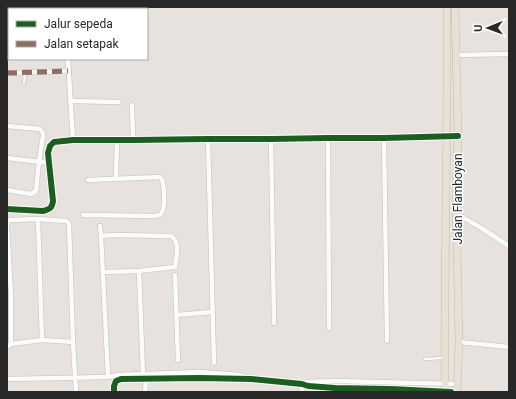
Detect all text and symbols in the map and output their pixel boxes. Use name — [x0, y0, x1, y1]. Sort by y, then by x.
legend — [8, 8, 148, 60]
north arrow — [468, 8, 508, 48]
text: Jalur sepeda — [44, 17, 113, 31]
text: U — [472, 24, 485, 32]
text: Jalan setapak — [44, 37, 119, 51]
street label: Jalan Flamboyan — [451, 153, 465, 245]

